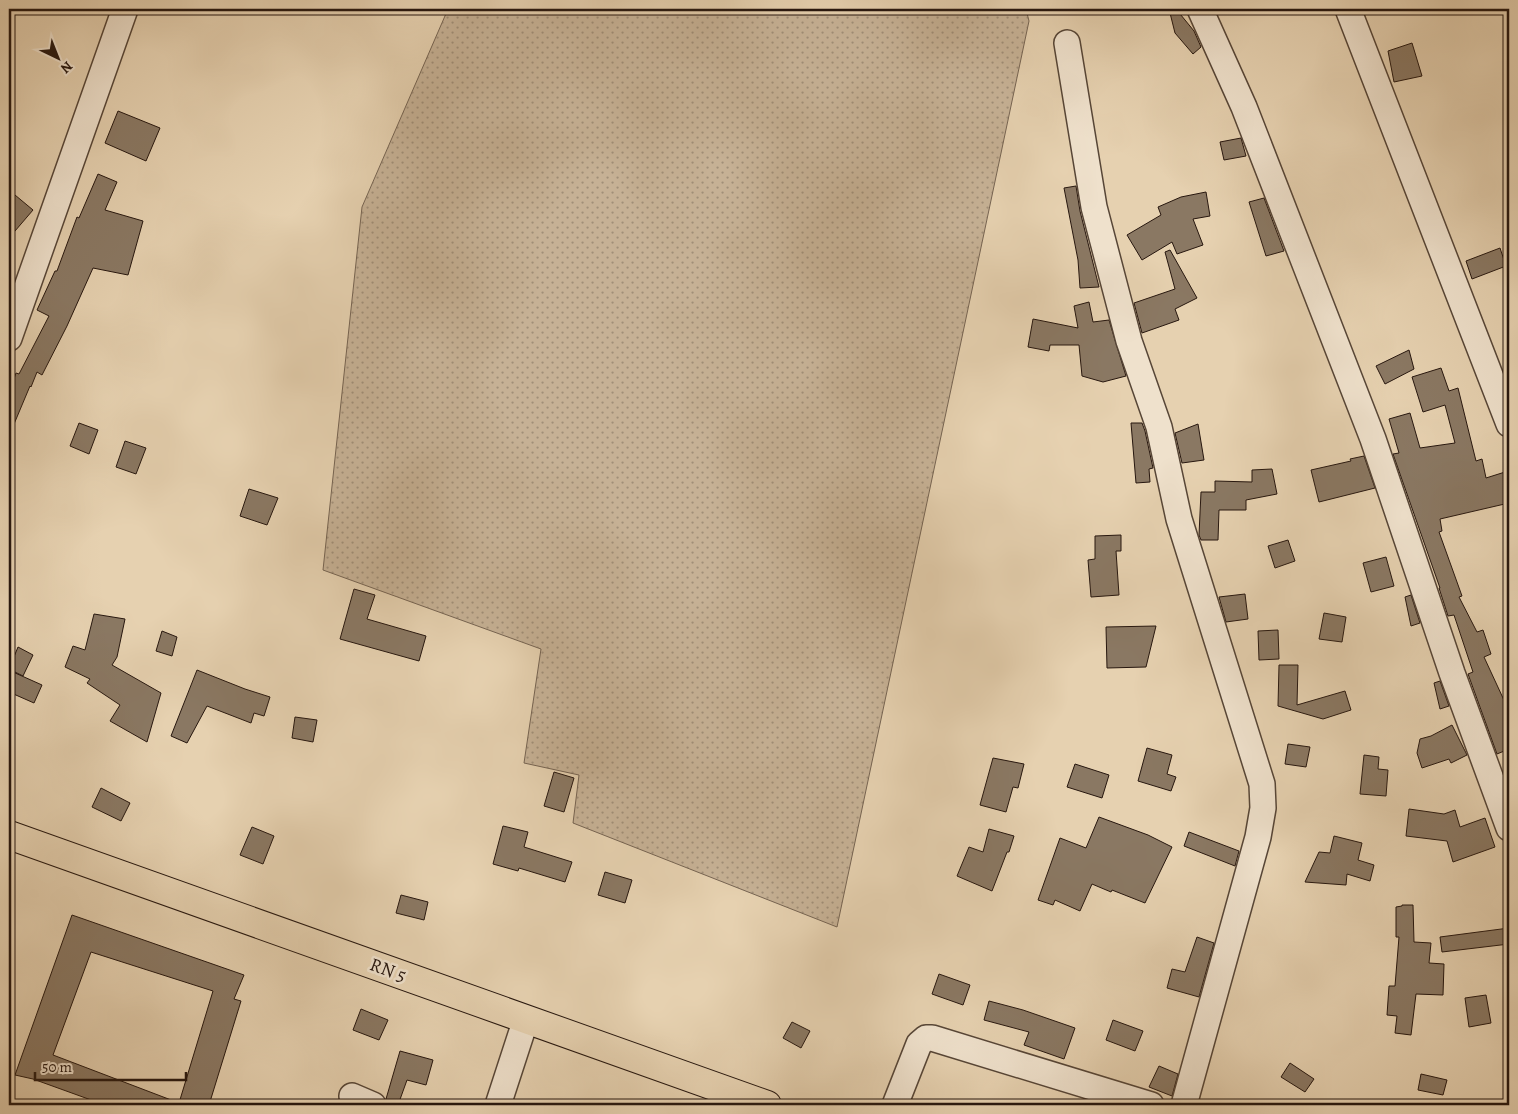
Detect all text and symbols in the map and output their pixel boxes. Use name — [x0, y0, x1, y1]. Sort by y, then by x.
north arrow — [32, 32, 82, 82]
text: N — [56, 57, 77, 78]
street label: RN 5 — [366, 951, 410, 989]
scale bar — [35, 1049, 186, 1081]
text: 50 m — [42, 1057, 72, 1077]

